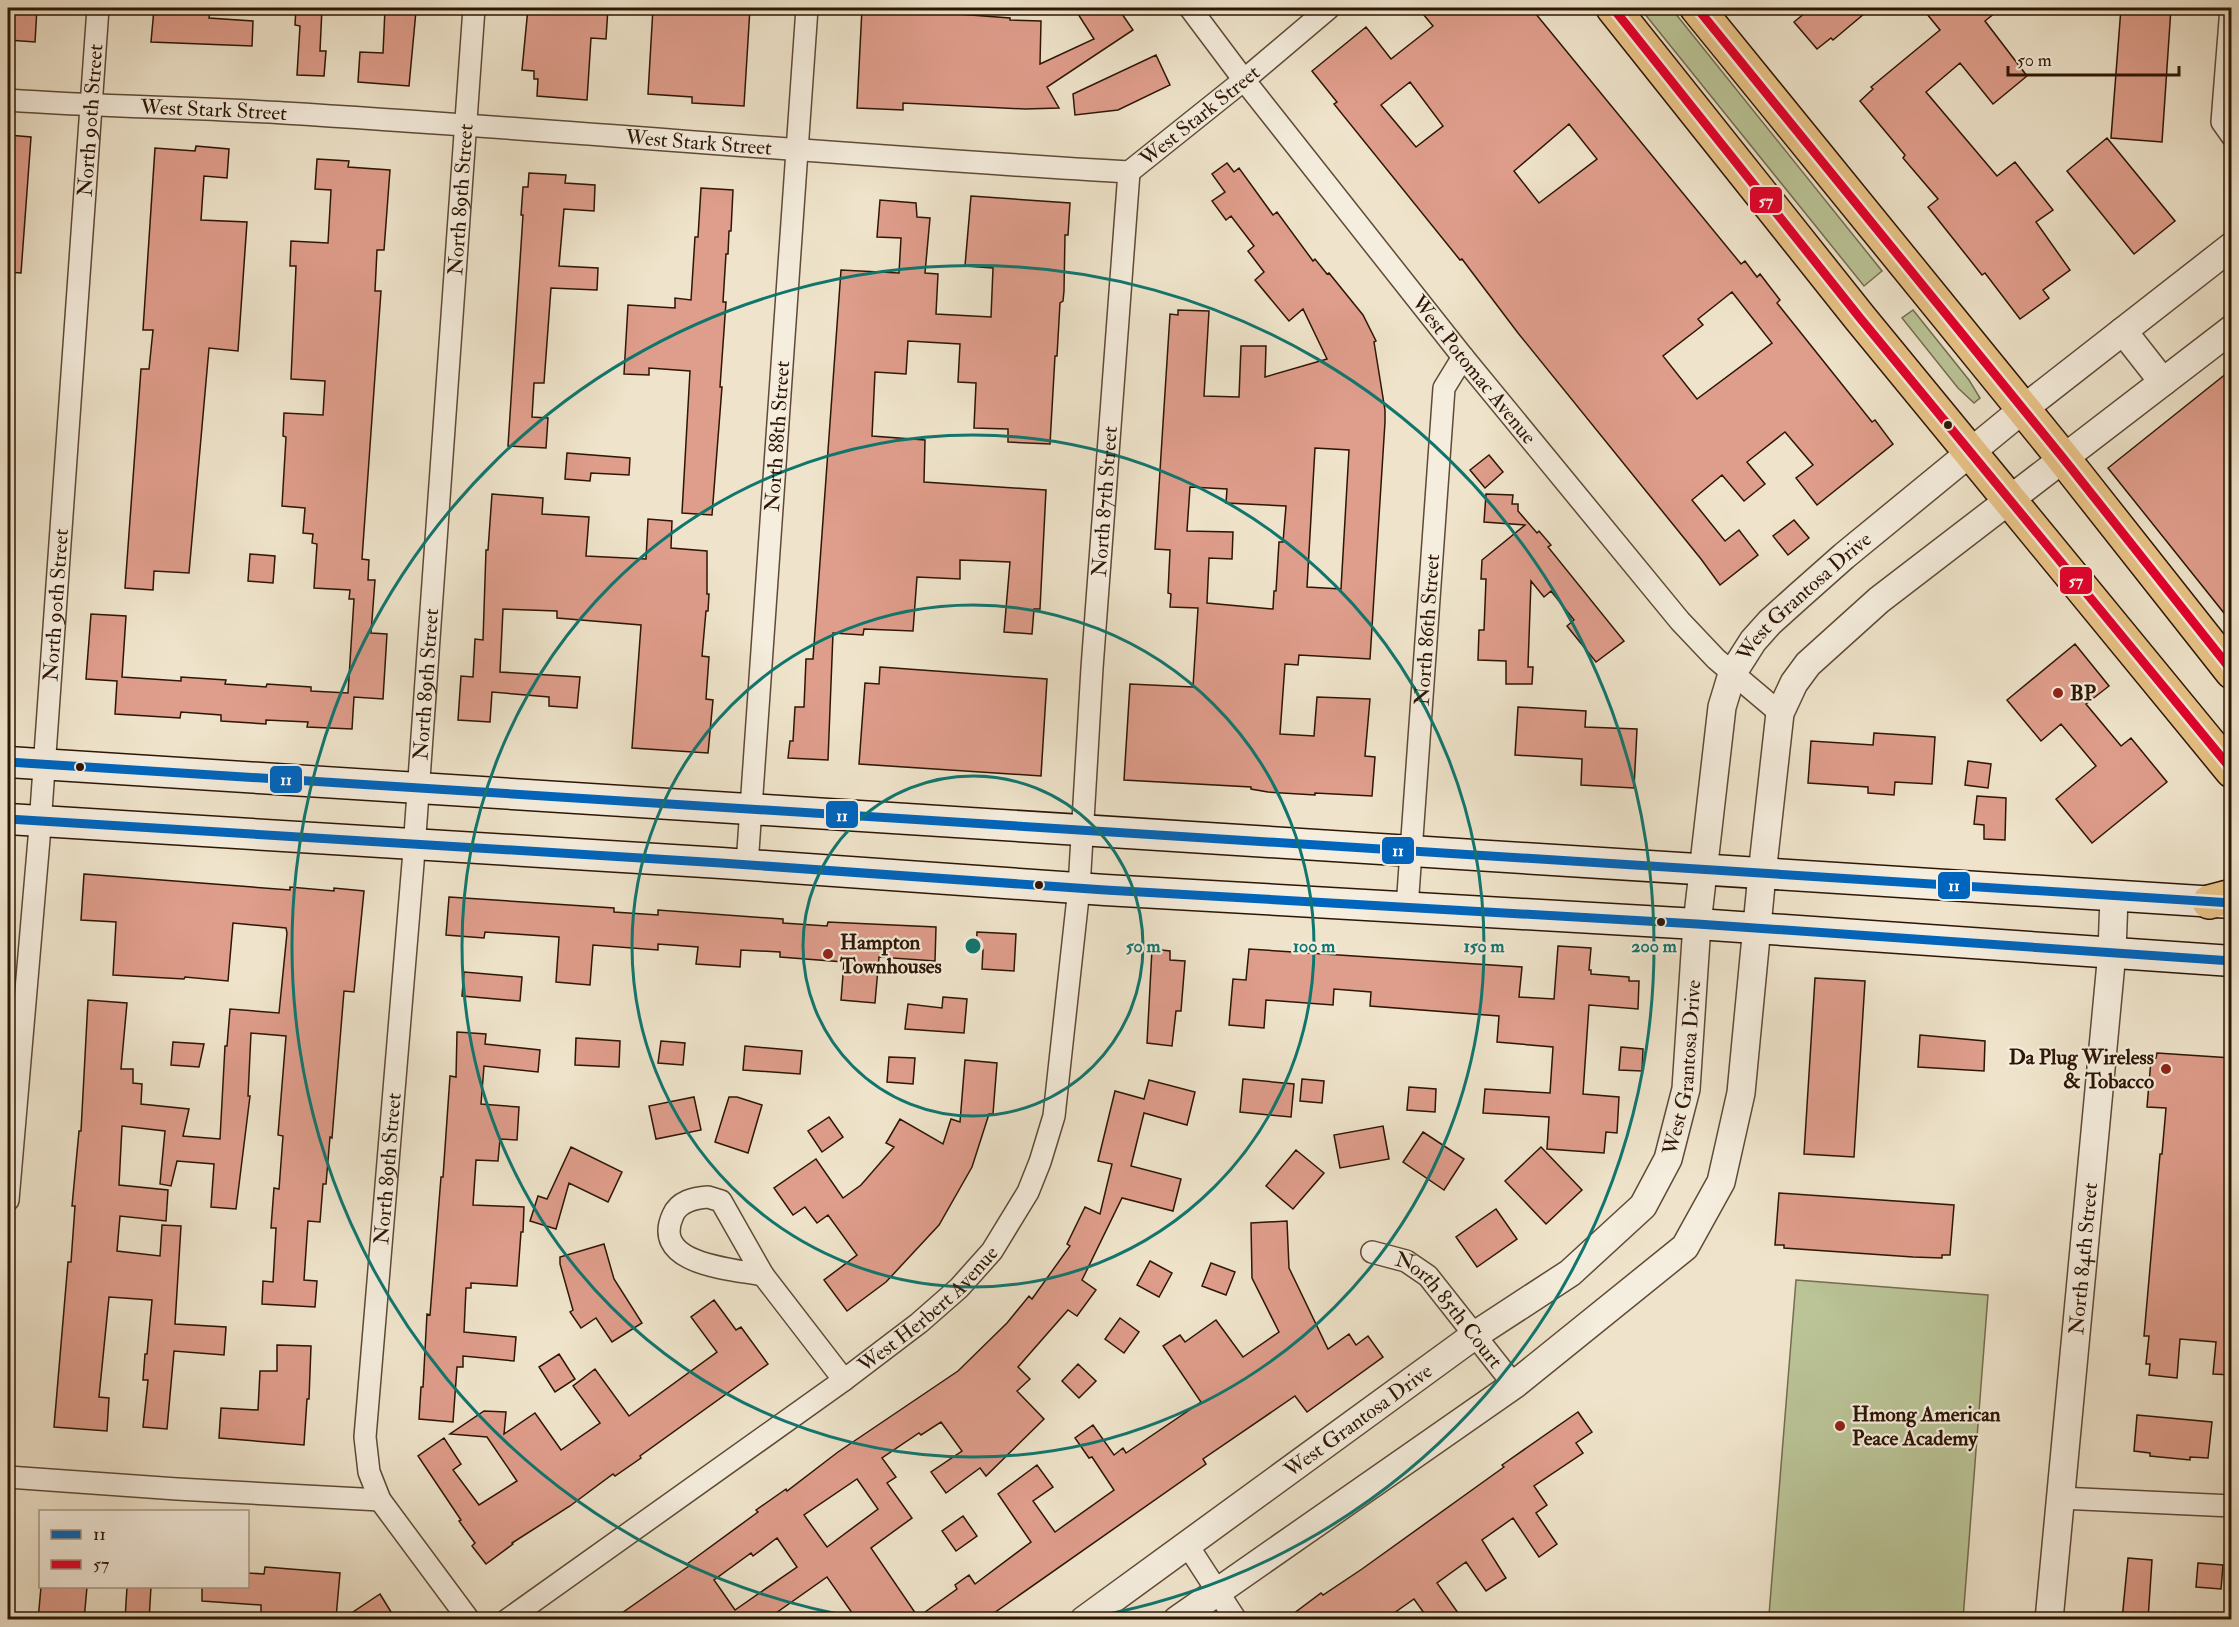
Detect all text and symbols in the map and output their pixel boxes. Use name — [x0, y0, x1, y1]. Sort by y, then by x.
scale bar — [2008, 39, 2179, 77]
street label: North 90th Street — [72, 43, 109, 197]
text: 50 m — [2017, 49, 2052, 72]
street label: West Stark Street — [1134, 59, 1266, 173]
street label: West Stark Street — [139, 94, 288, 127]
street label: North 89th Street — [442, 122, 480, 276]
street label: West Stark Street — [623, 124, 773, 162]
line badge: 57 — [1749, 186, 1783, 214]
text: 57 — [1759, 191, 1774, 211]
street label: West Potomac Avenue — [1405, 289, 1542, 450]
street label: North 88th Street — [759, 360, 796, 512]
unlabelled marker — [1942, 419, 1954, 431]
street label: North 87th Street — [1086, 425, 1124, 578]
street label: West Grantosa Drive — [1730, 526, 1877, 667]
street label: North 90th Street — [37, 528, 75, 682]
street label: North 86th Street — [1408, 553, 1446, 706]
line badge: 57 — [2059, 566, 2093, 595]
text: 57 — [2069, 571, 2084, 591]
street label: North 89th Street — [407, 607, 445, 761]
place label: BP — [2070, 680, 2097, 707]
marker: BP — [2051, 686, 2065, 700]
unlabelled marker — [74, 761, 86, 773]
line badge: 11 — [269, 765, 303, 794]
text: 11 — [280, 770, 292, 790]
line badge: 11 — [825, 800, 859, 829]
text: 11 — [836, 806, 848, 826]
line badge: 11 — [1381, 836, 1415, 865]
text: 11 — [1392, 841, 1404, 861]
line badge: 11 — [1937, 871, 1971, 900]
text: 11 — [1948, 876, 1960, 896]
unlabelled marker — [1033, 879, 1045, 891]
unlabelled marker — [1655, 916, 1667, 928]
place label: Hampton Townhouses — [839, 929, 942, 980]
text: 50 m — [1126, 935, 1161, 958]
text: 100 m — [1293, 935, 1336, 958]
text: 150 m — [1463, 935, 1506, 958]
text: 200 m — [1631, 935, 1678, 958]
centre of rings — [963, 936, 983, 956]
marker: Hampton Townhouses — [821, 947, 835, 961]
street label: West Grantosa Drive — [1656, 979, 1707, 1159]
place label: Da Plug Wireless & Tobacco — [2009, 1044, 2154, 1095]
marker: Da Plug Wireless & Tobacco — [2159, 1062, 2173, 1076]
street label: North 89th Street — [368, 1092, 408, 1246]
street label: North 84th Street — [2063, 1181, 2104, 1336]
street label: West Herbert Avenue — [852, 1240, 1005, 1379]
street label: North 85th Court — [1392, 1246, 1509, 1374]
street label: West Grantosa Drive — [1278, 1358, 1438, 1484]
place label: Hmong American Peace Academy — [1852, 1401, 2001, 1452]
marker: Hmong American Peace Academy — [1833, 1419, 1847, 1433]
legend — [39, 1510, 249, 1588]
text: 11 — [93, 1523, 106, 1546]
text: 57 — [93, 1553, 109, 1576]

